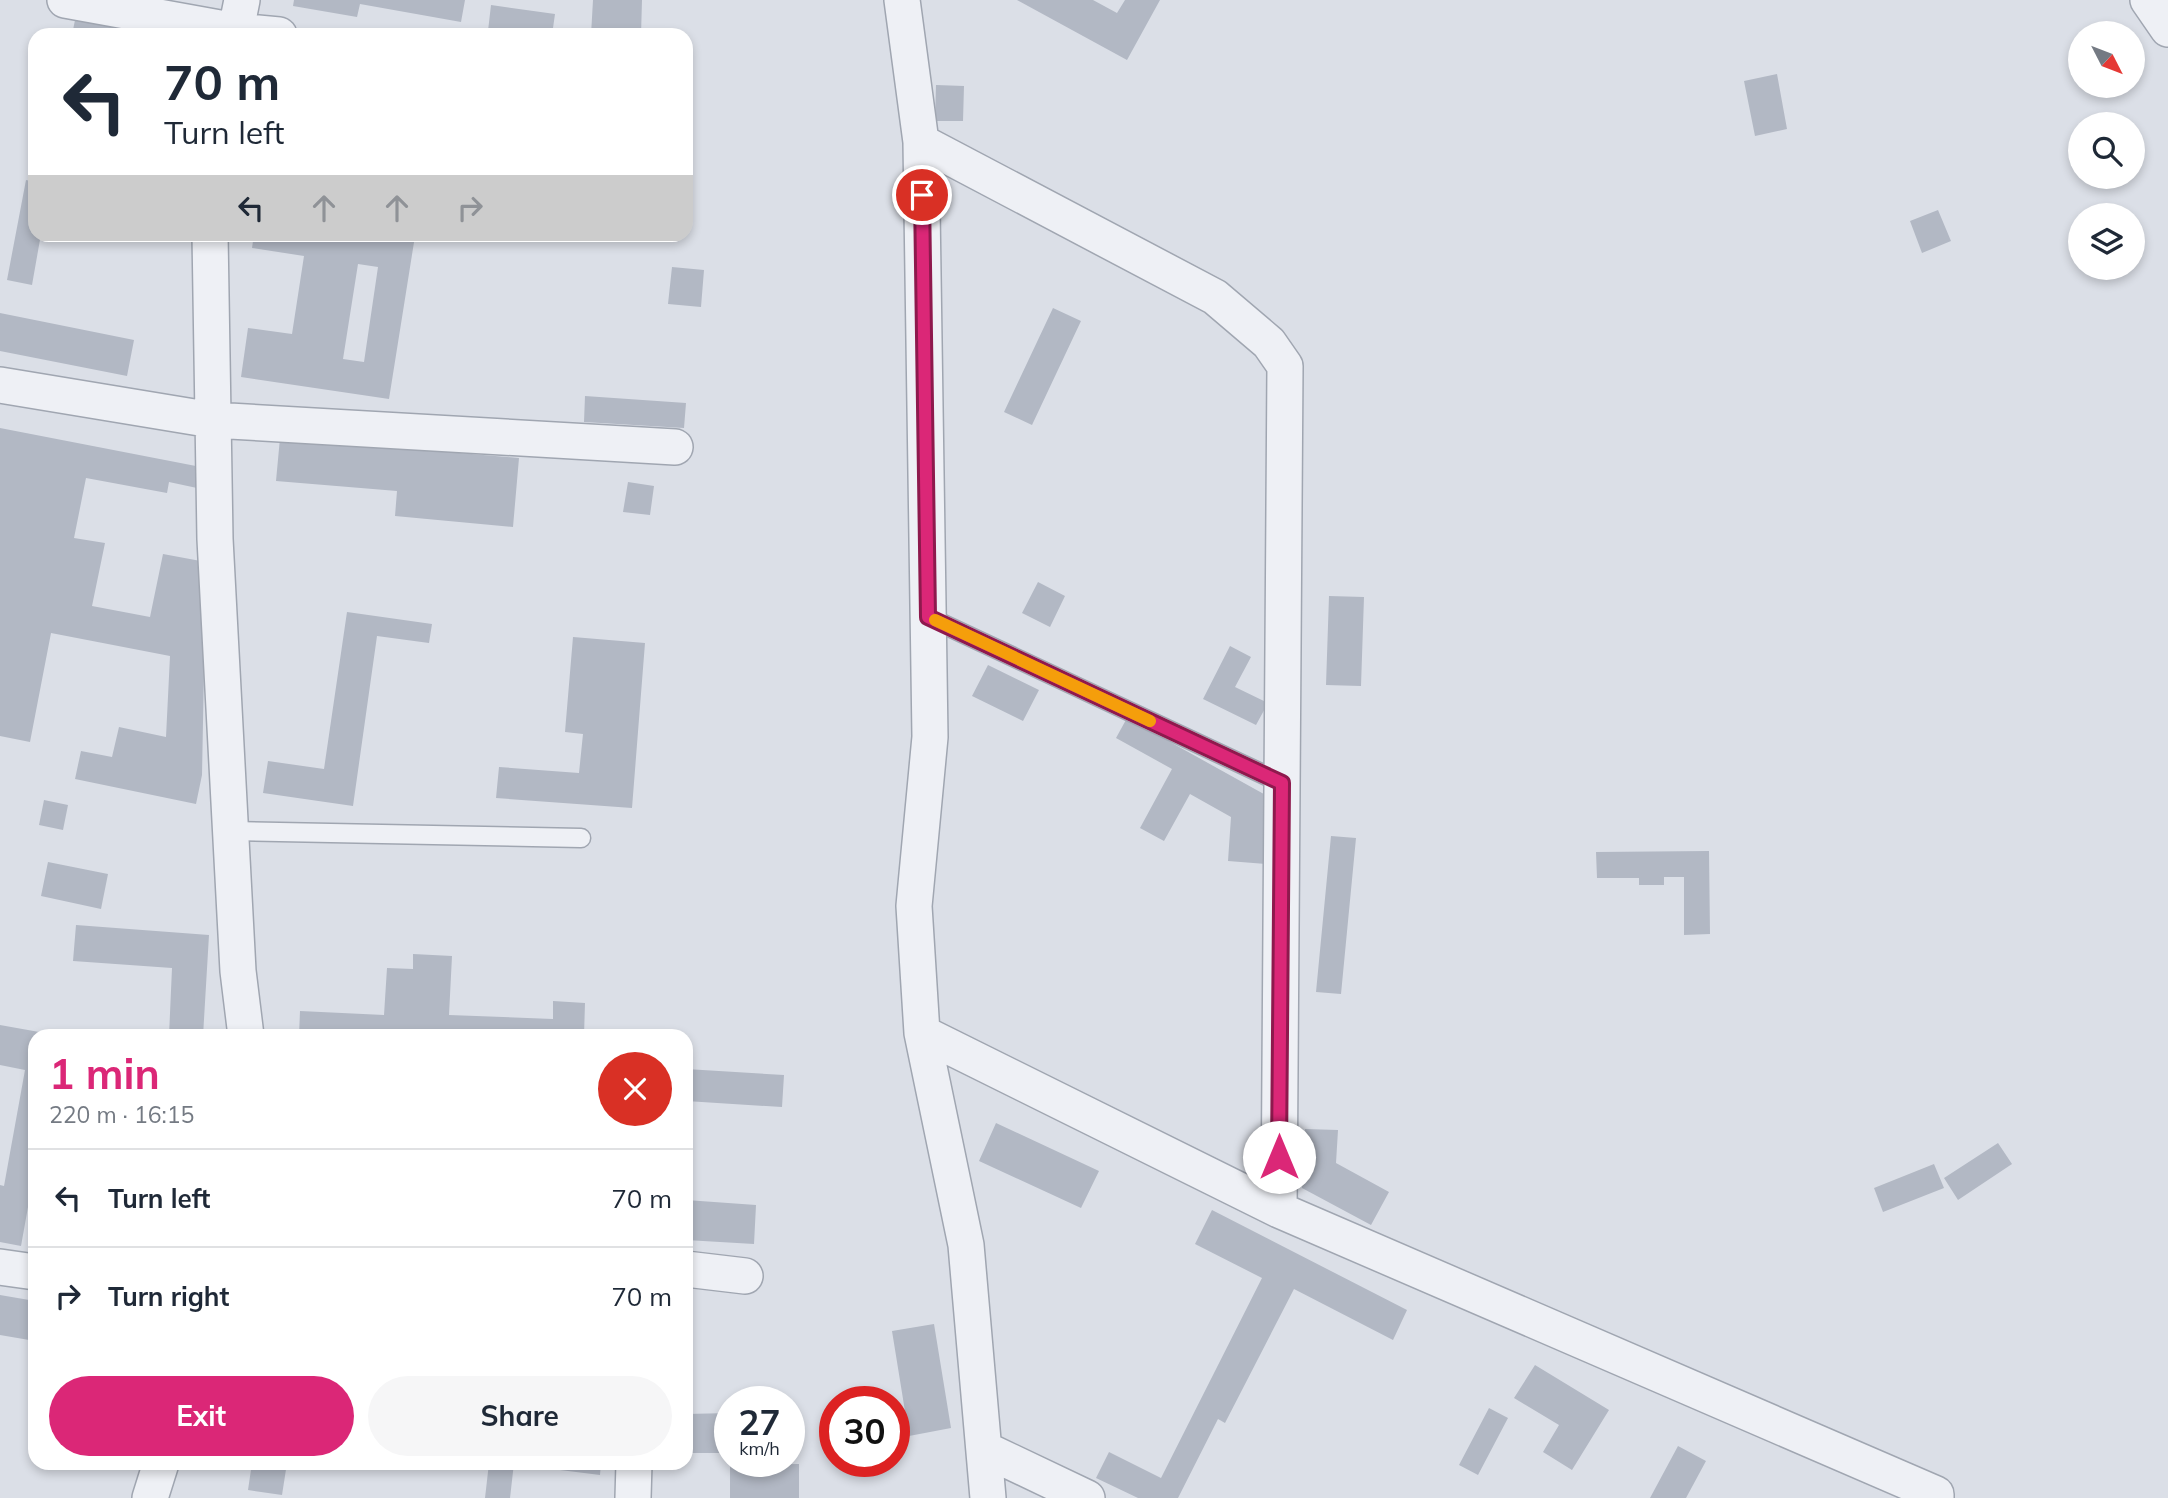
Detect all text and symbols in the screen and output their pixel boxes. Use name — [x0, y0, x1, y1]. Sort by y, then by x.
north arrow — [2068, 21, 2146, 98]
map controls — [2068, 21, 2145, 280]
text: 70 m — [164, 51, 280, 112]
icon: left — [49, 56, 140, 147]
text: Turn left — [164, 112, 284, 152]
button: search — [2068, 112, 2145, 189]
pin — [892, 165, 952, 225]
icon: arrive — [903, 176, 941, 214]
icon: left — [232, 189, 270, 227]
icon: ahead — [305, 189, 343, 227]
icon: ahead — [378, 189, 416, 227]
icon: right — [451, 189, 489, 227]
button: layers — [2068, 203, 2145, 280]
text: 1 min — [49, 1047, 160, 1100]
button: close — [598, 1052, 672, 1126]
text: 220 m · 16:15 — [49, 1100, 194, 1129]
position arrow — [1242, 1120, 1316, 1194]
icon: left — [49, 1179, 87, 1217]
text: Turn left — [108, 1182, 210, 1215]
text: 70 m — [611, 1182, 672, 1215]
icon: right — [49, 1277, 87, 1315]
text: Turn right — [108, 1280, 229, 1313]
text: 70 m — [611, 1280, 672, 1313]
button: Exit — [49, 1376, 354, 1456]
button: Share — [368, 1376, 672, 1456]
speed limit sign: 30 — [819, 1386, 910, 1477]
text: 27 — [738, 1400, 781, 1444]
text: km/h — [739, 1437, 780, 1460]

